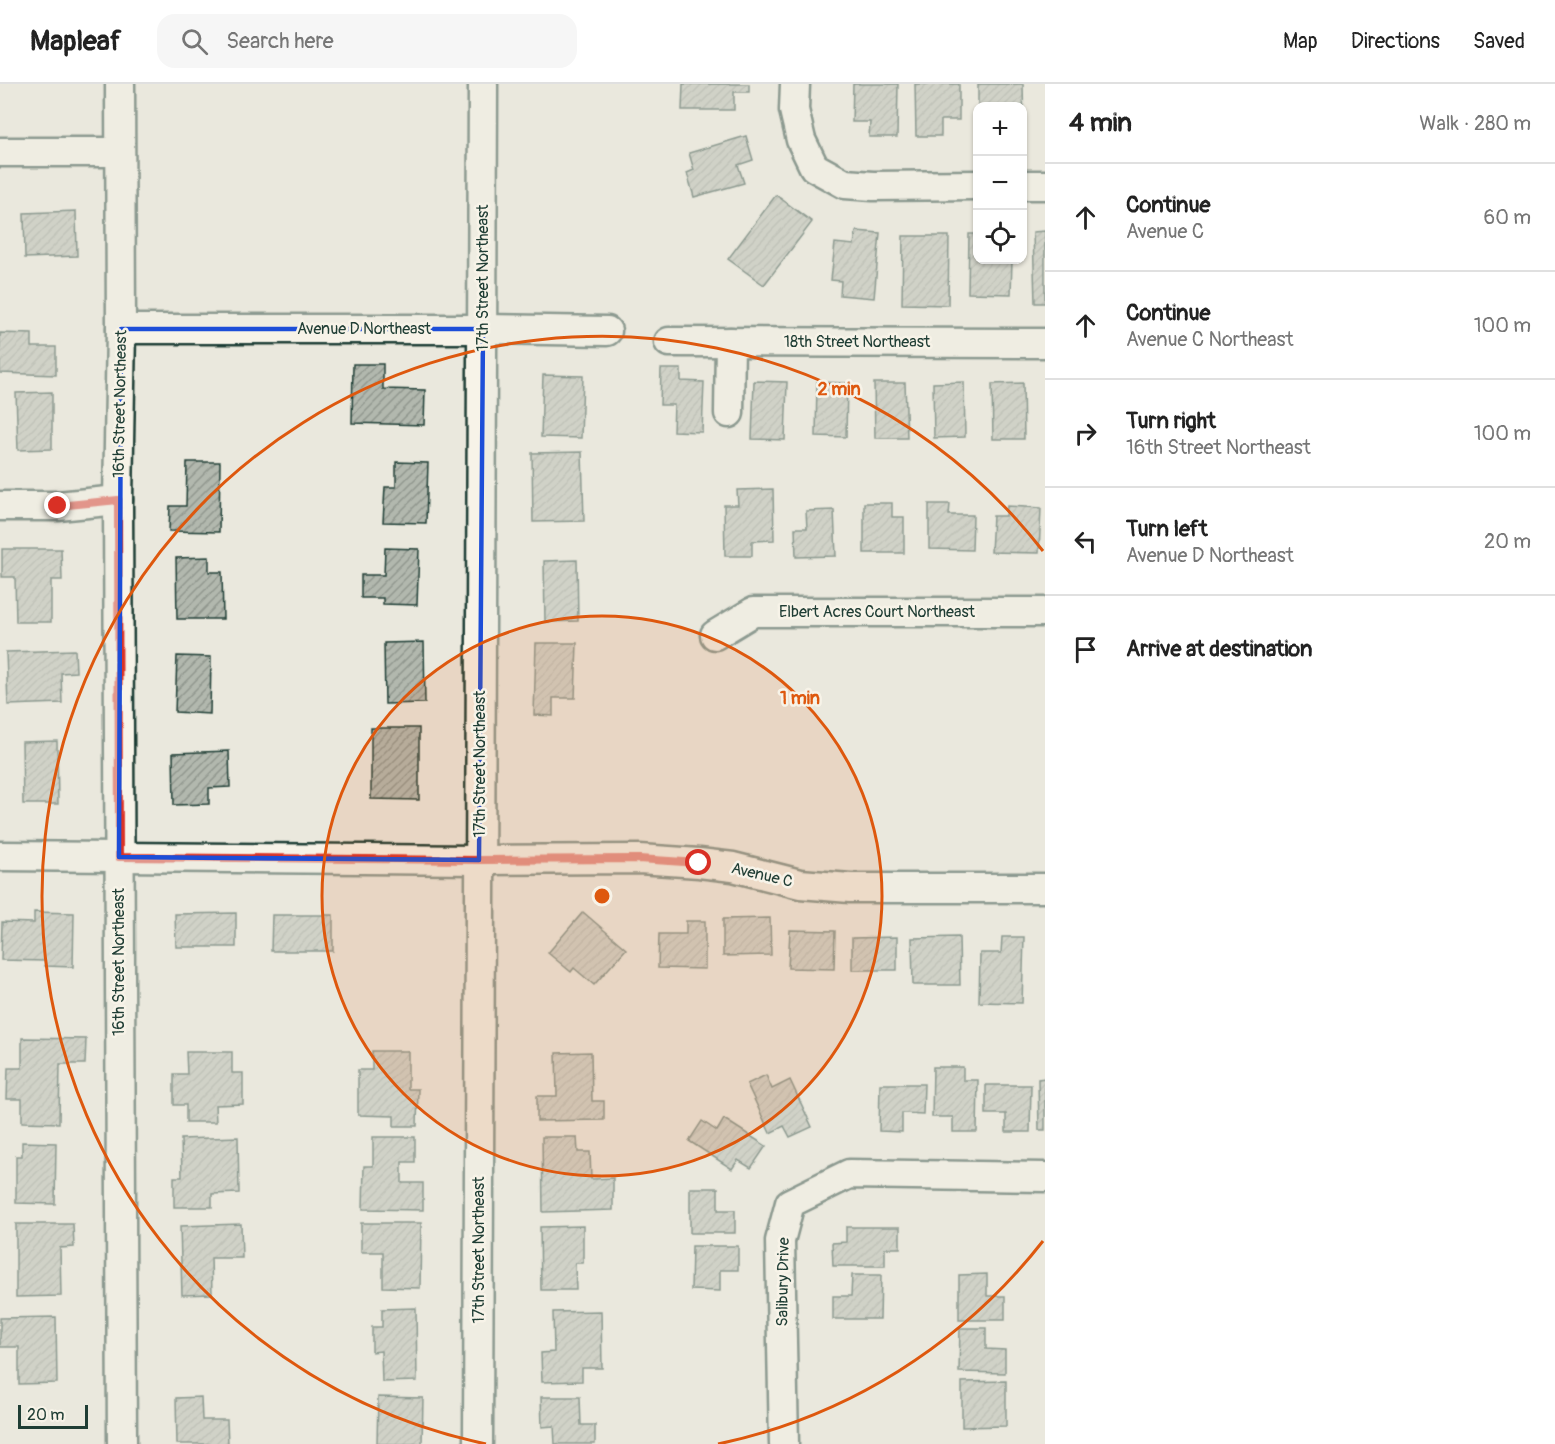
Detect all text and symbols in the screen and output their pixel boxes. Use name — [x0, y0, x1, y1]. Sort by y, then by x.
search box — [157, 14, 577, 68]
text: Mapleaf — [30, 24, 121, 59]
icon: search — [178, 25, 211, 58]
text: Search here — [226, 27, 334, 55]
text: Map — [1283, 28, 1318, 55]
text: Directions — [1351, 28, 1440, 55]
text: Saved — [1473, 28, 1525, 55]
map controls — [973, 102, 1027, 264]
button: + — [973, 102, 1027, 156]
text: 4 min — [1069, 107, 1132, 139]
text: Walk · 280 m — [1419, 111, 1531, 136]
button: − — [973, 156, 1027, 210]
text: Continue — [1126, 191, 1210, 219]
icon: ahead — [1069, 201, 1102, 234]
street label: 17th Street Northeast — [473, 204, 493, 352]
text: 60 m — [1484, 205, 1531, 230]
button: locate — [973, 210, 1027, 264]
text: Avenue C — [1126, 219, 1204, 244]
text: Continue — [1126, 299, 1210, 327]
icon: ahead — [1069, 309, 1102, 342]
text: 100 m — [1474, 313, 1531, 338]
street label: Avenue D Northeast — [297, 319, 432, 339]
text: Avenue C Northeast — [1126, 327, 1294, 352]
street label: 16th Street Northeast — [109, 329, 131, 478]
street label: 18th Street Northeast — [784, 332, 931, 352]
text: 2 min — [817, 378, 861, 401]
text: Turn right — [1126, 407, 1216, 435]
icon: right — [1069, 417, 1102, 450]
text: 100 m — [1474, 421, 1531, 446]
text: 16th Street Northeast — [1126, 435, 1311, 460]
route end — [44, 492, 70, 518]
text: Turn left — [1126, 515, 1208, 543]
icon: left — [1069, 525, 1102, 558]
text: 20 m — [1484, 529, 1531, 554]
text: Avenue D Northeast — [1126, 543, 1294, 568]
street label: Elbert Acres Court Northeast — [779, 602, 976, 622]
icon: arrive — [1069, 633, 1102, 666]
text: Arrive at destination — [1126, 635, 1312, 663]
text: 1 min — [780, 687, 820, 710]
street label: 17th Street Northeast — [470, 690, 490, 838]
route start — [685, 849, 711, 875]
street label: Avenue C — [729, 858, 795, 892]
centre of rings — [592, 886, 612, 906]
street label: 16th Street Northeast — [109, 888, 129, 1036]
street label: 17th Street Northeast — [469, 1176, 489, 1324]
street label: Salibury Drive — [772, 1237, 794, 1327]
scale bar — [18, 1402, 88, 1430]
text: 20 m — [27, 1405, 65, 1425]

